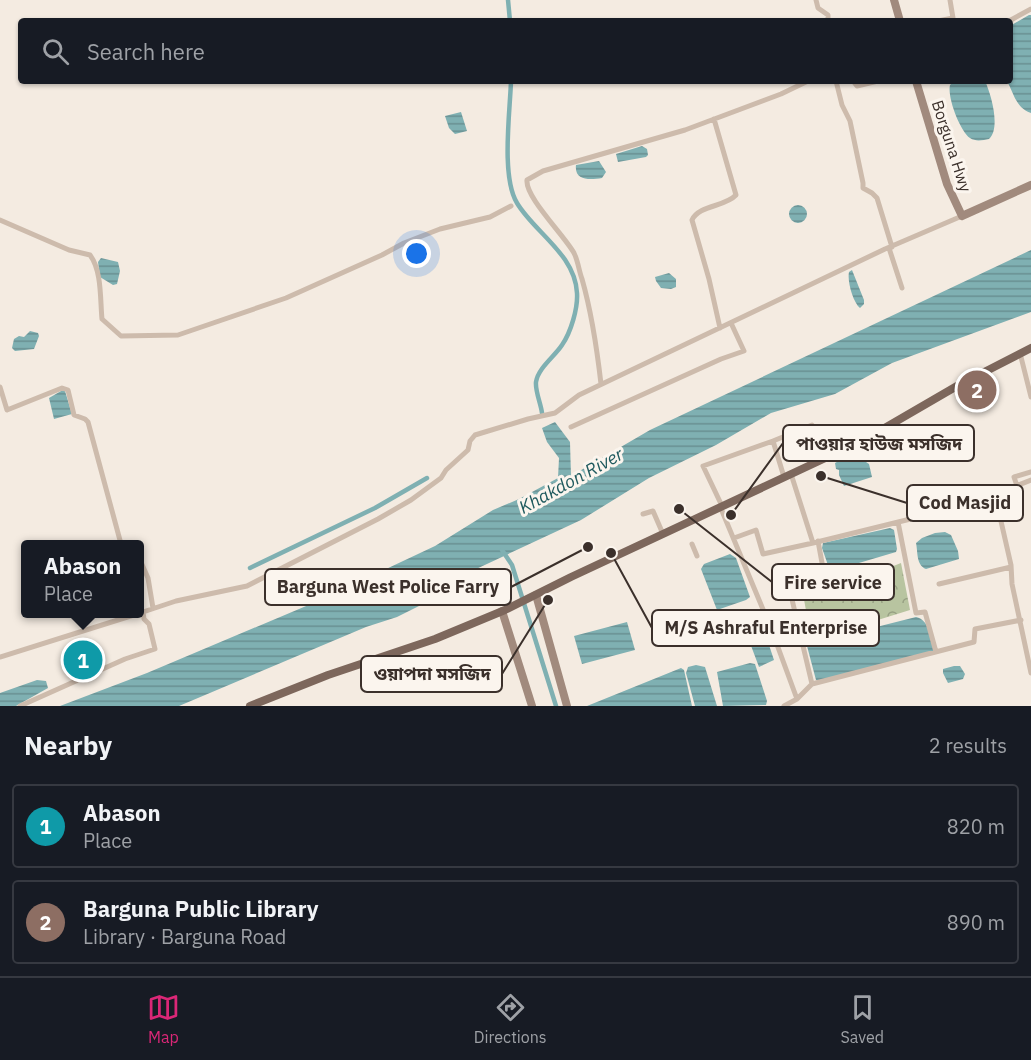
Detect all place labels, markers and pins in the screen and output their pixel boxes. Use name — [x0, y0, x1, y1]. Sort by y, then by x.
pin: 2 — [958, 368, 996, 412]
callout: পাওয়ার হাউজ মসজিদ — [783, 425, 974, 461]
callout: Cod Masjid — [907, 485, 1023, 521]
callout: Fire service — [772, 564, 894, 600]
callout: Barguna West Police Farry — [265, 569, 511, 605]
callout: M/S Ashraful Enterprise — [652, 610, 879, 646]
pin: 1 — [64, 638, 103, 682]
callout: ওয়াপদা মসজিদ — [361, 656, 502, 692]

